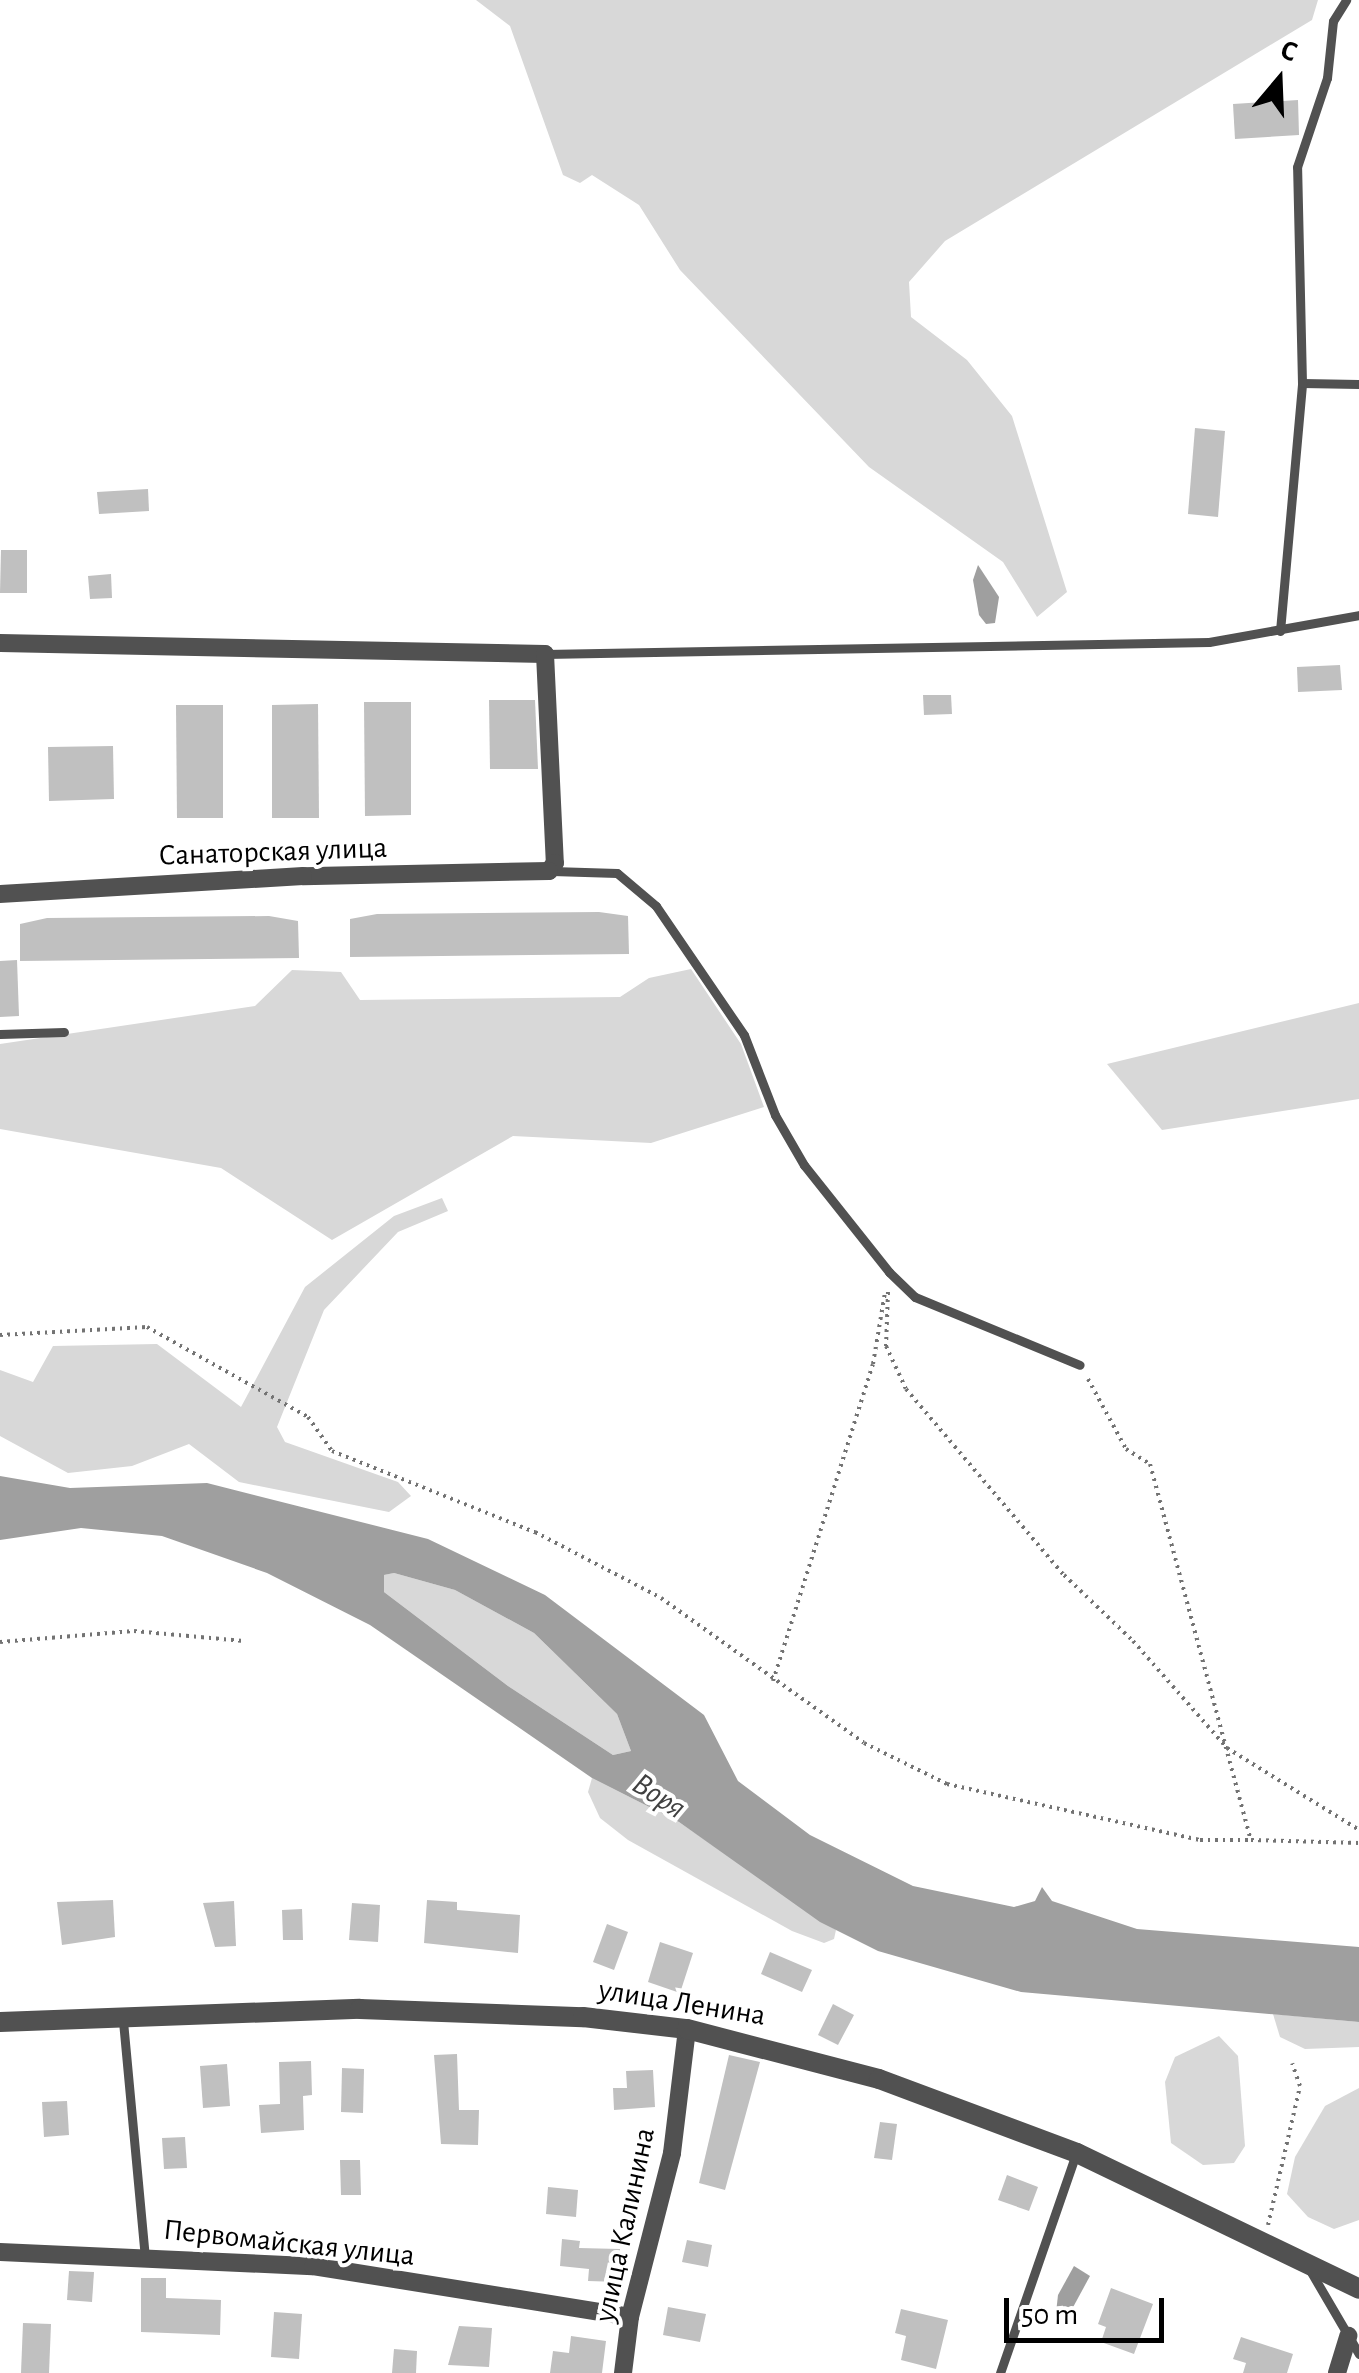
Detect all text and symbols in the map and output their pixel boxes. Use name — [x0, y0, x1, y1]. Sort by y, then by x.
north arrow — [1229, 30, 1329, 130]
text: С — [1277, 36, 1301, 67]
street label: Санаторская улица — [158, 830, 388, 874]
water label: Воря — [625, 1765, 693, 1827]
street label: улица Ленина — [596, 1972, 768, 2034]
street label: улица Калинина — [587, 2125, 663, 2325]
street label: Первомайская улица — [161, 2212, 417, 2274]
scale bar — [1009, 2278, 1169, 2340]
text: 50 m — [1021, 2300, 1078, 2330]

